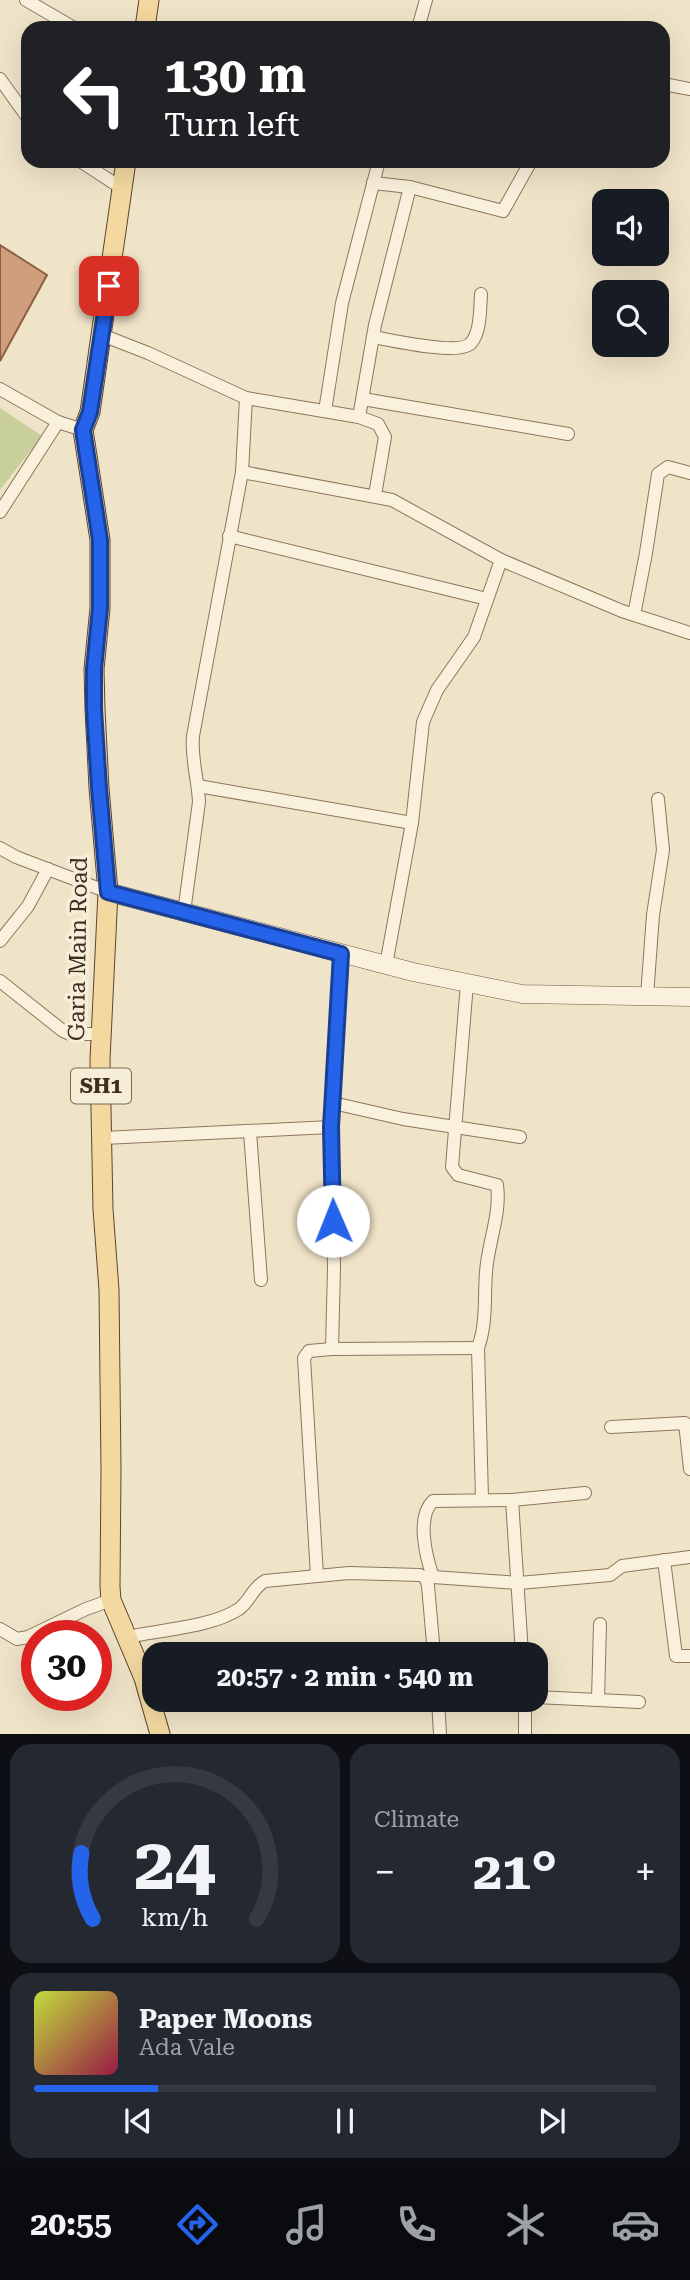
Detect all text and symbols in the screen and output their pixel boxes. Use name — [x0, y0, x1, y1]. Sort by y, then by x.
text: 130 m — [164, 47, 306, 104]
icon: left — [49, 49, 140, 140]
text: Turn left — [164, 106, 299, 144]
map controls — [592, 189, 669, 357]
button: sound — [592, 189, 669, 266]
pin — [79, 256, 139, 316]
icon: arrive — [90, 267, 128, 305]
button: search — [592, 280, 669, 357]
street label: Garia Main Road — [63, 856, 93, 1041]
road number: SH1 — [71, 1068, 131, 1104]
position arrow — [296, 1184, 370, 1258]
speed limit sign: 30 — [21, 1620, 112, 1711]
text: 20:57 · 2 min · 540 m — [217, 1662, 473, 1692]
text: Climate — [374, 1806, 459, 1833]
text: 24 — [134, 1823, 216, 1908]
text: 21° — [473, 1841, 557, 1902]
text: − — [374, 1850, 395, 1894]
text: + — [635, 1850, 656, 1894]
text: km/h — [142, 1903, 208, 1932]
text: Paper Moons — [139, 2004, 312, 2034]
text: Ada Vale — [139, 2034, 235, 2061]
icon: previous — [119, 2102, 157, 2140]
icon: pause — [326, 2102, 364, 2140]
icon: next — [533, 2102, 571, 2140]
icon: directions — [173, 2200, 222, 2249]
icon: music — [282, 2200, 331, 2249]
icon: phone — [392, 2200, 441, 2249]
icon: climate — [501, 2200, 550, 2249]
icon: car — [611, 2200, 660, 2249]
text: 20:55 — [30, 2205, 112, 2243]

